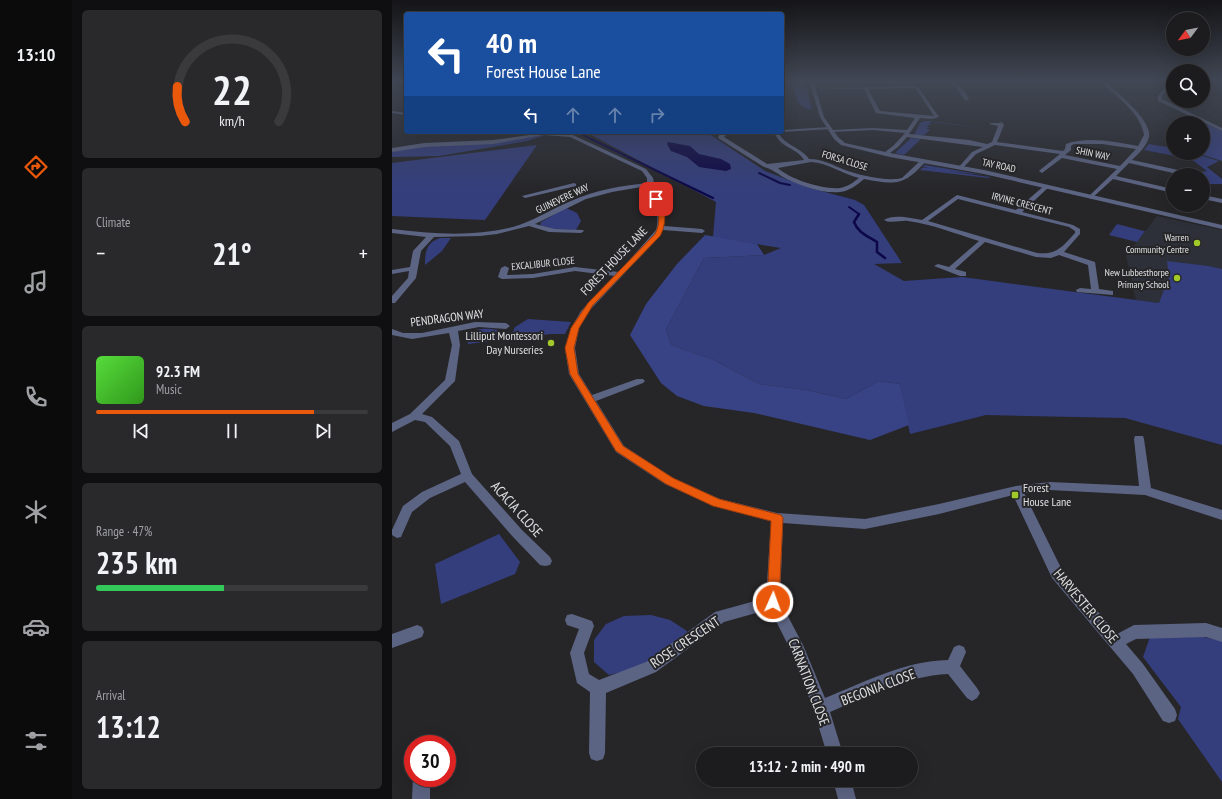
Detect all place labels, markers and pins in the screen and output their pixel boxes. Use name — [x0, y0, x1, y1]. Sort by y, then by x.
pin — [639, 182, 673, 216]
place label: Warren Community Centre — [1126, 231, 1189, 256]
marker: Warren Community Centre — [1192, 238, 1202, 248]
place label: New Lubbesthorpe Primary School — [1105, 266, 1170, 291]
marker: New Lubbesthorpe Primary School — [1172, 273, 1182, 283]
place label: Lilliput Montessori Day Nurseries — [466, 328, 543, 357]
marker: Lilliput Montessori Day Nurseries — [546, 338, 556, 348]
place label: Forest House Lane — [1023, 480, 1071, 509]
marker: Forest House Lane — [1010, 490, 1020, 500]

